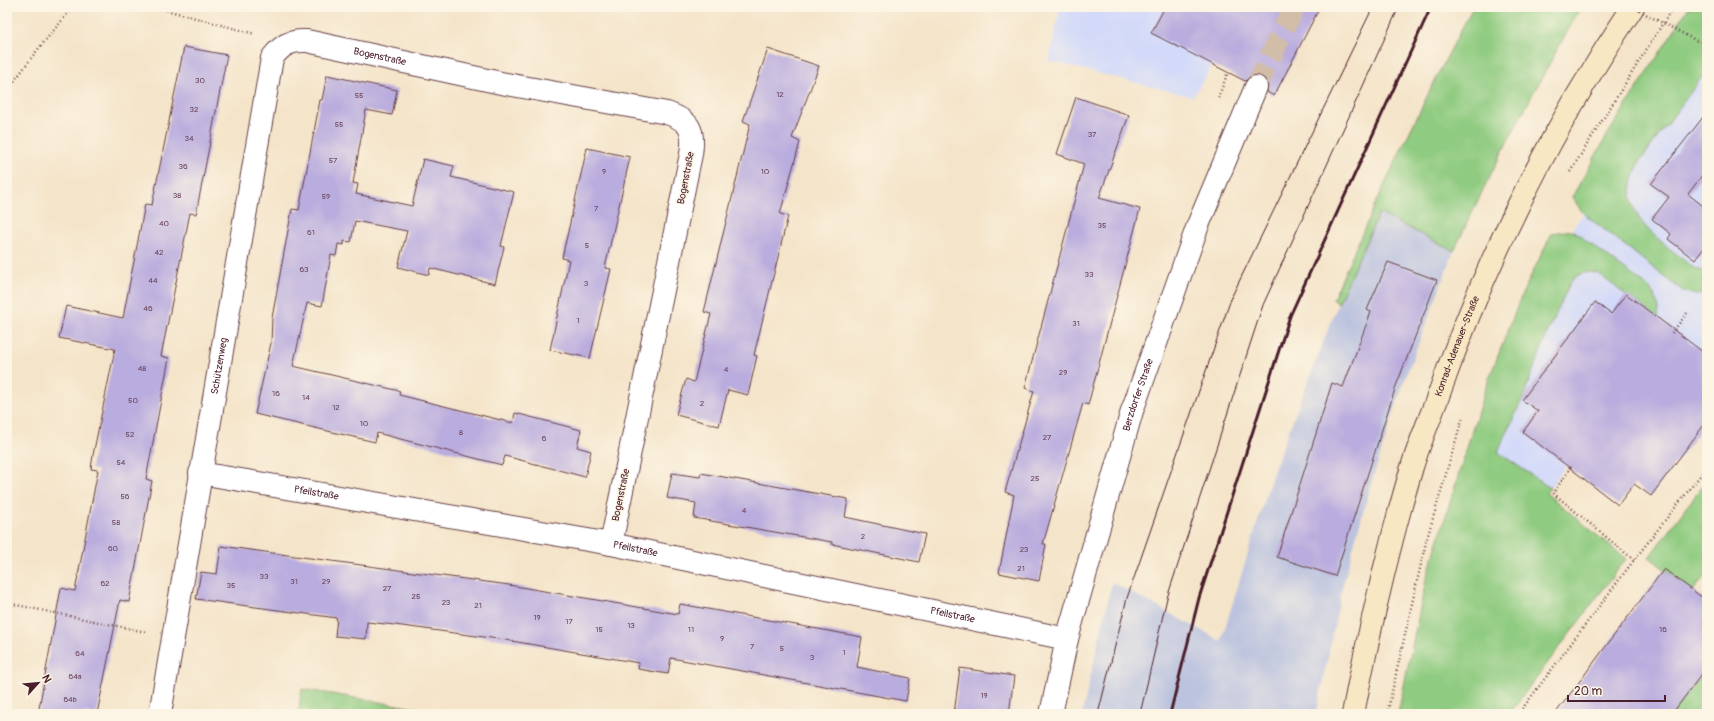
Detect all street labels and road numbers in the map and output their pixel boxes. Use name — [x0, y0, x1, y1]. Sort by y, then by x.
street label: Bogenstraße — [352, 45, 407, 68]
street label: Bogenstraße — [675, 151, 697, 205]
street label: Konrad-Adenauer-Straße — [1432, 294, 1482, 398]
street label: Schützenweg — [209, 337, 230, 395]
street label: Berzdorfer Straße — [1121, 357, 1156, 432]
street label: Bogenstraße — [610, 468, 632, 522]
street label: Pfeilstraße — [293, 483, 340, 503]
street label: Pfeilstraße — [612, 539, 659, 560]
street label: Pfeilstraße — [929, 605, 976, 626]

